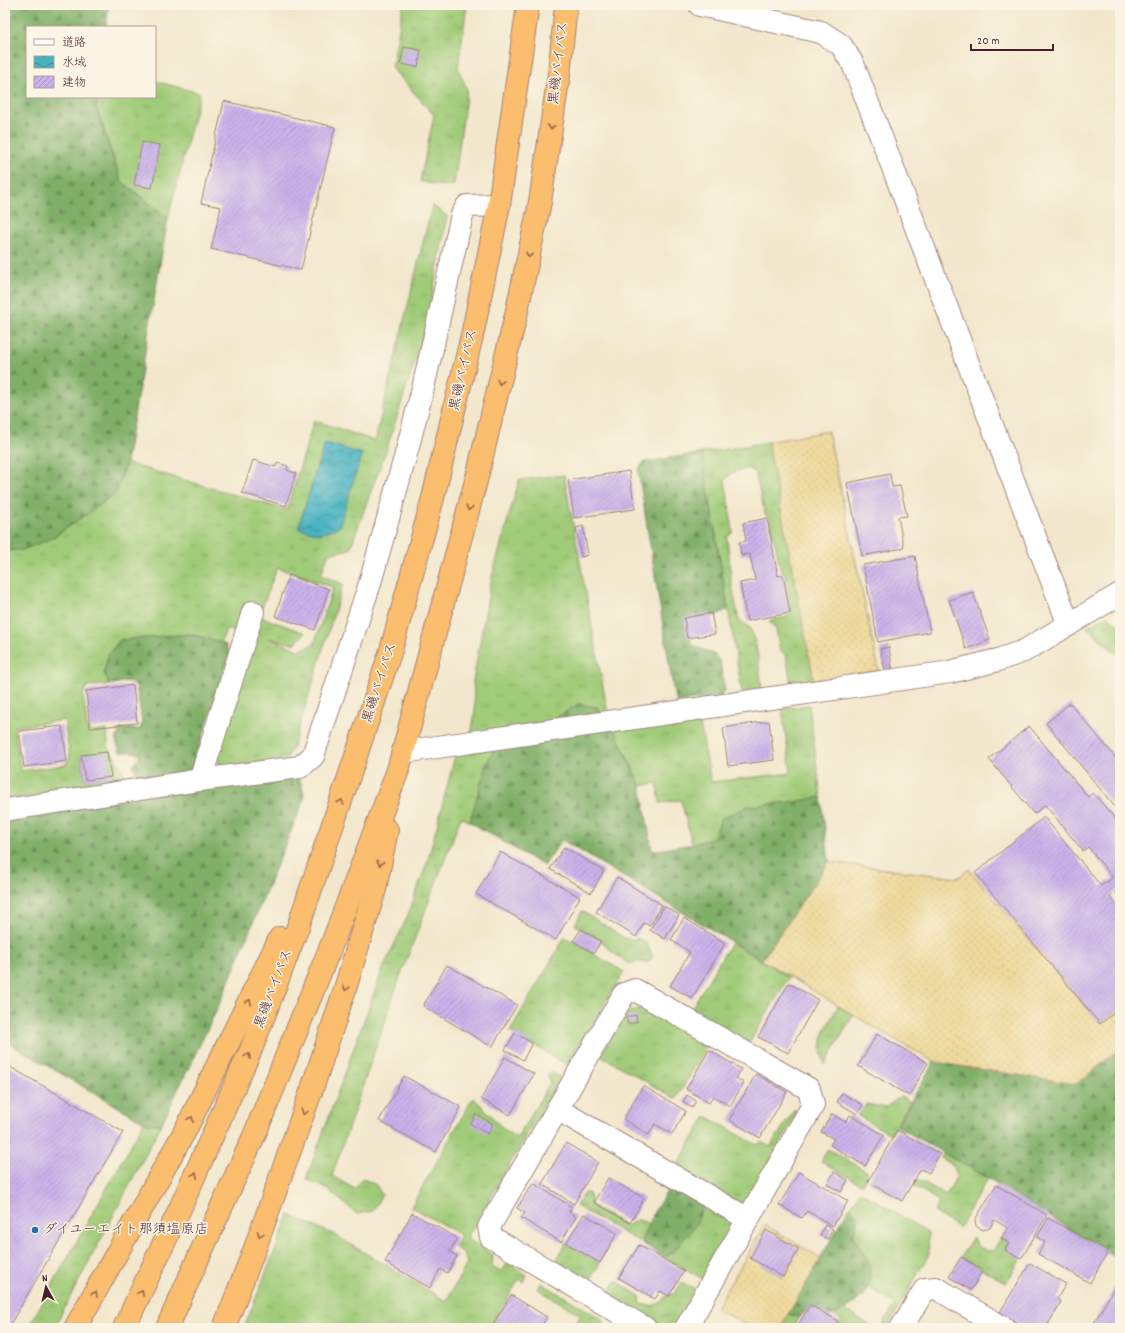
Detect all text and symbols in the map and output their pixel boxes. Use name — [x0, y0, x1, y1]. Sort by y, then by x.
street label: 黒磯バイパス — [544, 20, 574, 106]
legend — [26, 26, 156, 98]
scale bar — [971, 26, 1053, 52]
text: 20 m — [977, 33, 1000, 50]
text: 道路 — [62, 35, 86, 52]
text: 水域 — [62, 55, 86, 72]
text: 建物 — [62, 75, 86, 92]
one-way arrow — [547, 124, 556, 130]
one-way arrow — [525, 252, 533, 258]
street label: 黒磯バイパス — [445, 327, 483, 413]
one-way arrow — [496, 378, 505, 385]
one-way arrow — [465, 505, 473, 511]
street label: 黒磯バイパス — [358, 640, 402, 726]
one-way arrow — [336, 799, 344, 806]
one-way arrow — [376, 860, 385, 866]
street label: 黒磯バイパス — [250, 946, 298, 1032]
one-way arrow — [342, 985, 350, 992]
one-way arrow — [244, 999, 252, 1007]
one-way arrow — [243, 1052, 251, 1060]
one-way arrow — [300, 1108, 309, 1115]
one-way arrow — [186, 1116, 194, 1123]
one-way arrow — [191, 1171, 199, 1178]
place label: ダイユーエイト那須塩原店 — [43, 1220, 208, 1240]
marker: ダイユーエイト那須塩原店 — [30, 1225, 40, 1235]
one-way arrow — [256, 1230, 264, 1237]
north arrow — [26, 1267, 66, 1307]
text: N — [41, 1271, 49, 1287]
one-way arrow — [136, 1289, 144, 1297]
one-way arrow — [90, 1291, 97, 1298]

